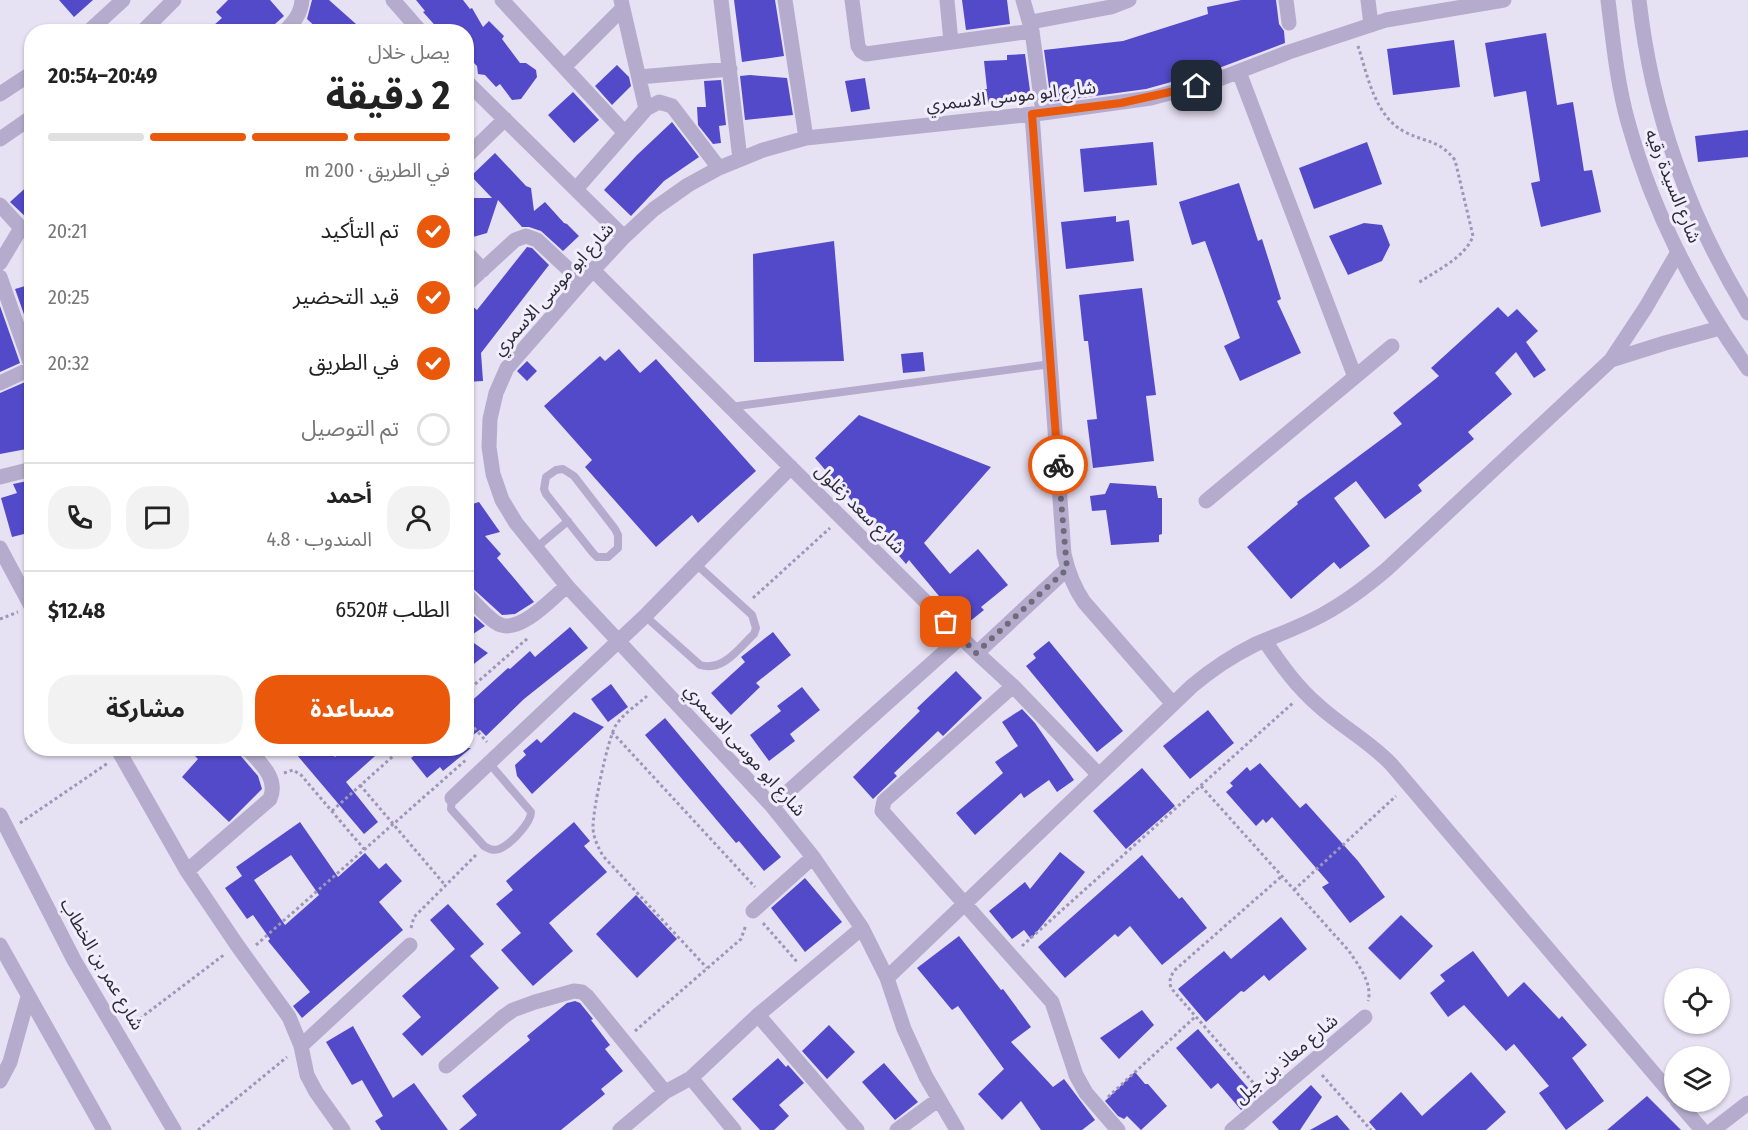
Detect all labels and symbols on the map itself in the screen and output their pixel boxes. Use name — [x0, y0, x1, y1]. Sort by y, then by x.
pin — [1171, 60, 1222, 111]
street label: شارع ابو موسى الاسمري — [925, 76, 1097, 119]
street label: شارع السيدة رقيه — [1637, 126, 1706, 247]
street label: شارع ابو موسى الاسمري — [488, 218, 621, 362]
courier — [1028, 435, 1088, 495]
street label: شارع سعد زغلول — [808, 459, 910, 561]
pin — [920, 596, 971, 647]
street label: شارع ابو موسى الاسمري — [677, 679, 810, 823]
street label: شارع عمر بن الخطاب — [53, 894, 149, 1035]
street label: شارع معاذ بن جبل — [1230, 1009, 1344, 1111]

